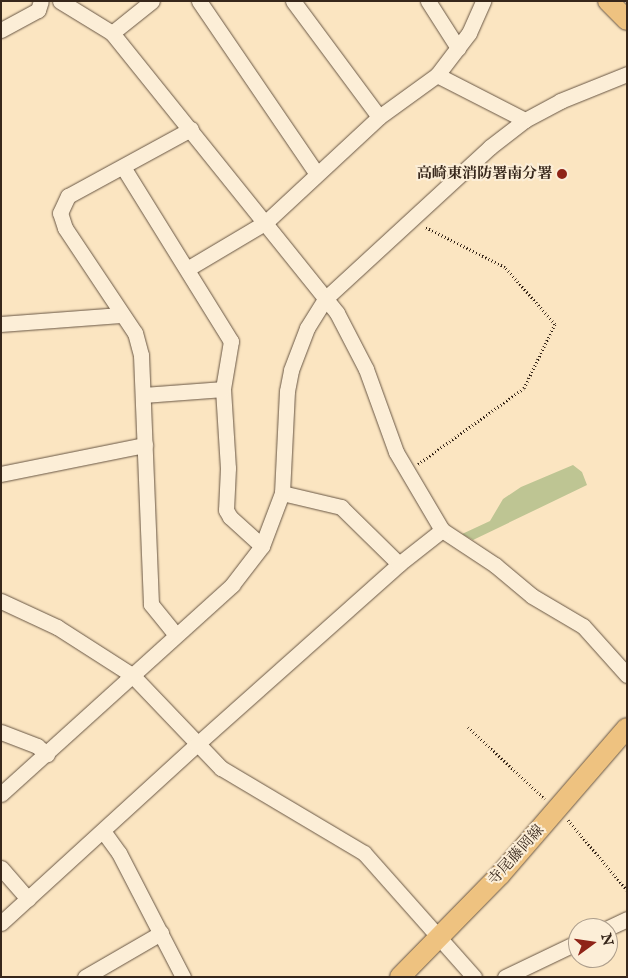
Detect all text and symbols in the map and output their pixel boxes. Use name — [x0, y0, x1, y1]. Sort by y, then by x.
place label: 高崎東消防署南分署 — [417, 165, 552, 183]
marker: 高崎東消防署南分署 — [556, 168, 568, 180]
street label: 寺尾藤岡線 — [484, 821, 548, 889]
north arrow — [568, 918, 618, 968]
text: N — [596, 932, 617, 948]

